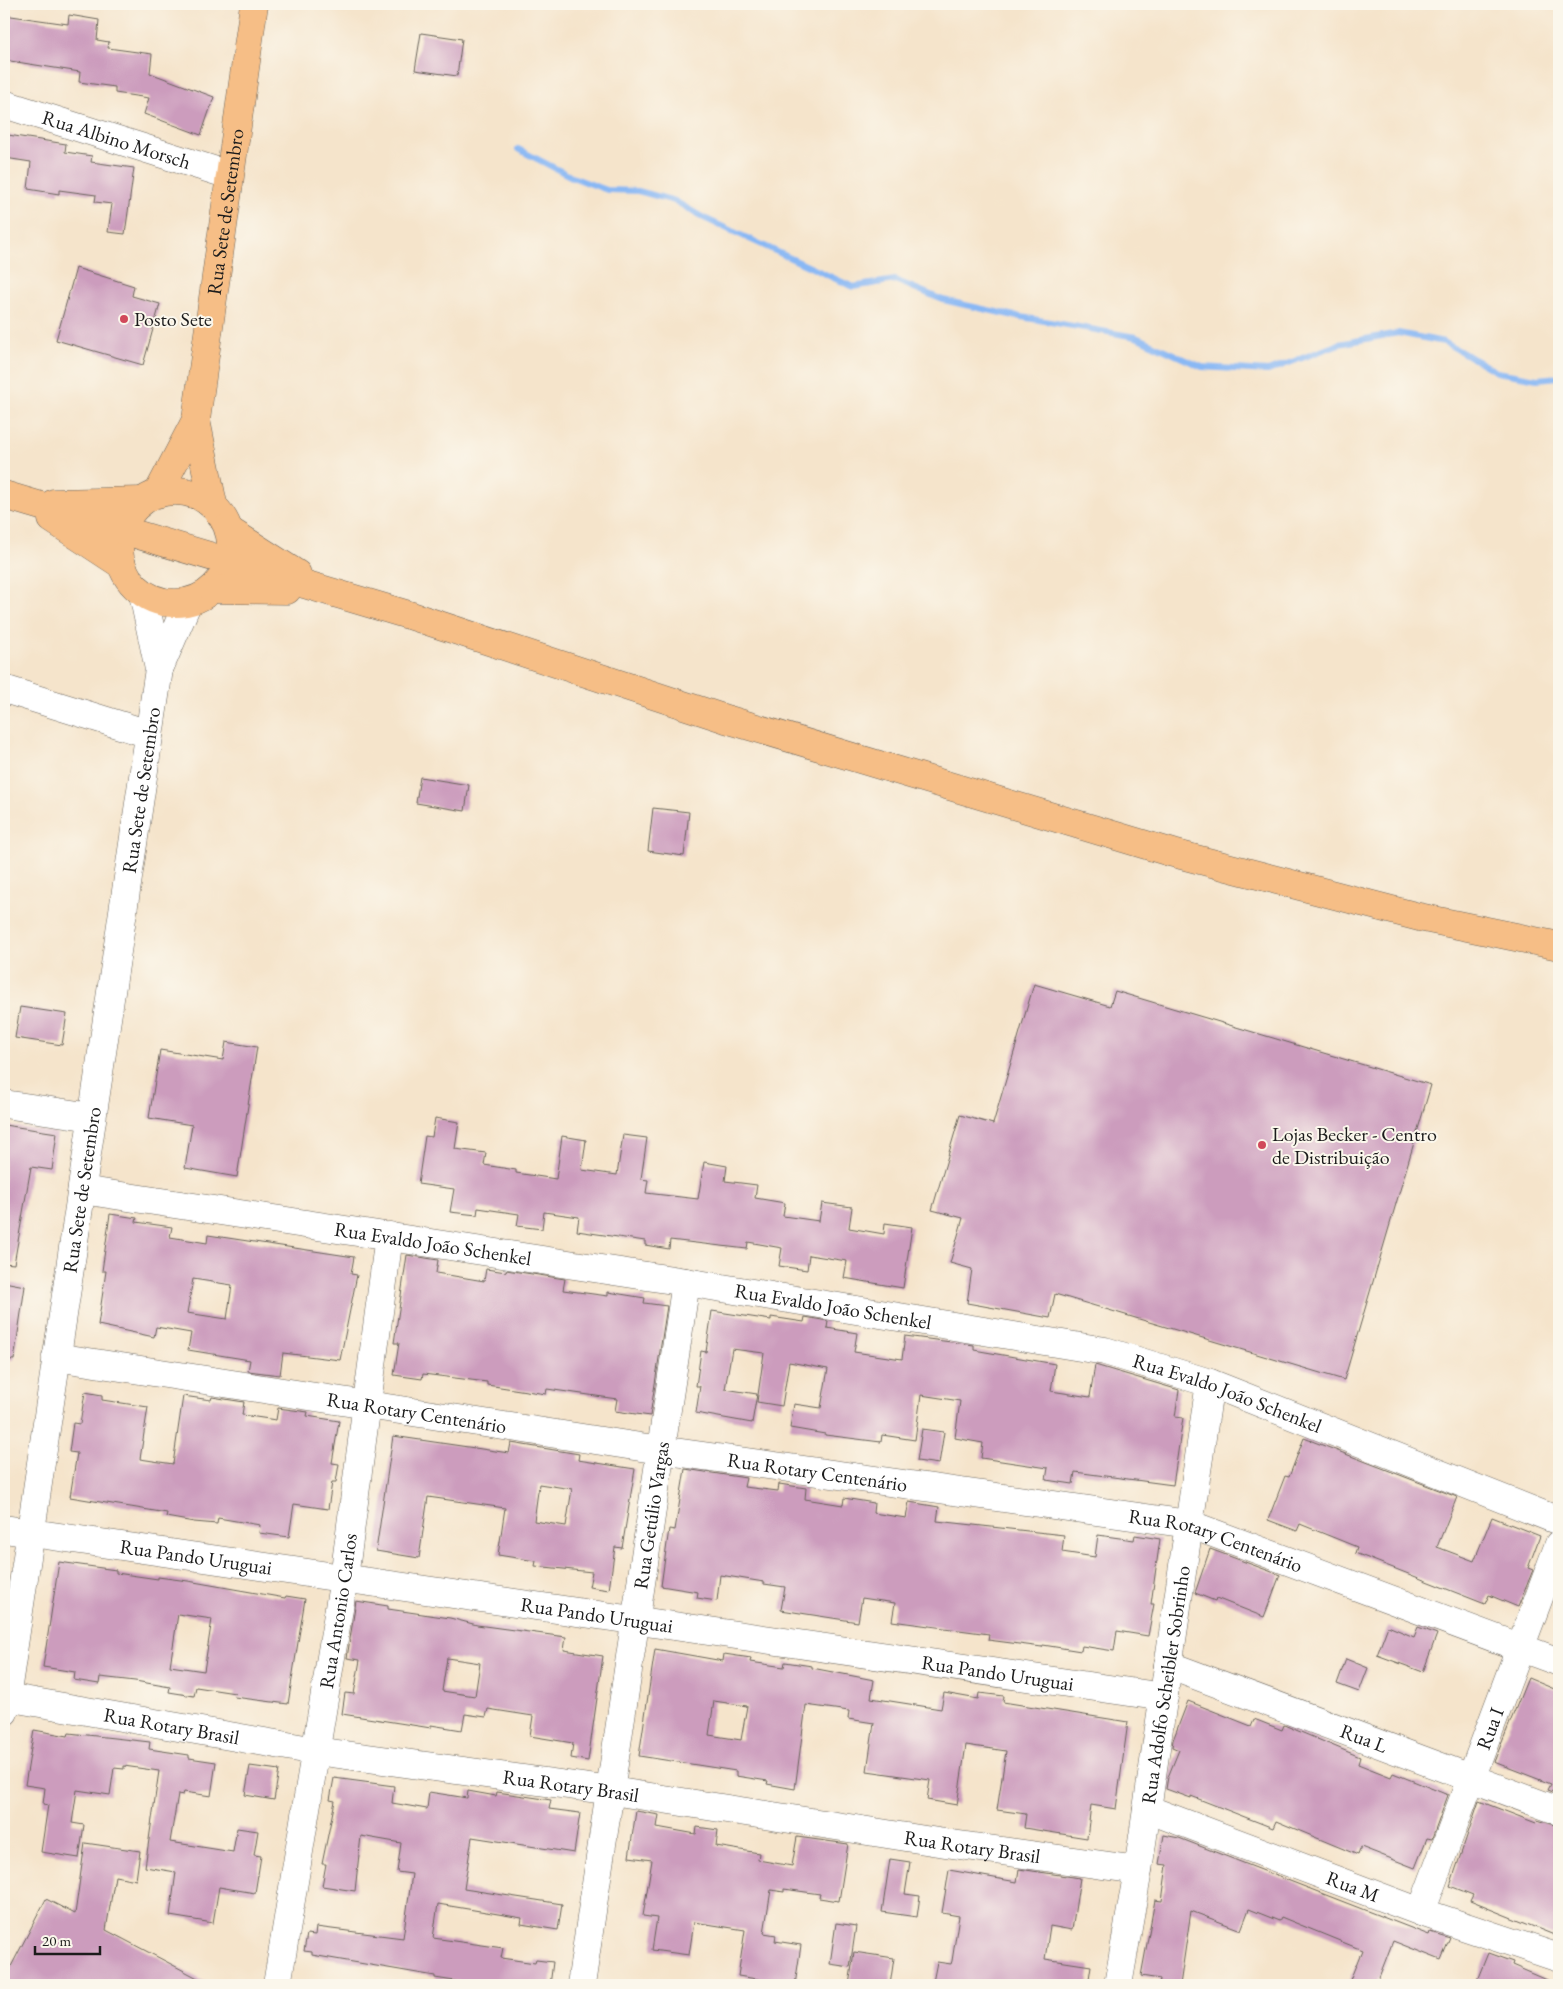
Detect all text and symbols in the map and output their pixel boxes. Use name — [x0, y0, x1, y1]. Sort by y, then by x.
street label: Rua Albino Morsch — [39, 104, 194, 175]
street label: Rua Sete de Setembro — [201, 127, 250, 297]
place label: Posto Sete — [134, 306, 212, 332]
marker: Posto Sete — [118, 313, 130, 325]
street label: Rua Sete de Setembro — [116, 705, 166, 875]
street label: Rua Sete de Setembro — [56, 1105, 107, 1275]
place label: Lojas Becker - Centro de Distribuição — [1272, 1121, 1437, 1170]
marker: Lojas Becker - Centro de Distribuição — [1256, 1139, 1268, 1151]
street label: Rua Evaldo João Schenkel — [333, 1216, 534, 1271]
street label: Rua Evaldo João Schenkel — [733, 1277, 934, 1335]
street label: Rua Evaldo João Schenkel — [1130, 1347, 1326, 1439]
street label: Rua Rotary Centenário — [325, 1386, 508, 1439]
street label: Rua Getúlio Vargas — [627, 1440, 675, 1591]
street label: Rua Rotary Centenário — [726, 1447, 909, 1497]
street label: Rua Rotary Centenário — [1127, 1503, 1306, 1578]
street label: Rua Antonio Carlos — [313, 1532, 363, 1691]
street label: Rua Pando Uruguai — [118, 1533, 274, 1581]
street label: Rua Adolfo Scheibler Sobrinho — [1135, 1564, 1196, 1806]
street label: Rua Pando Uruguai — [519, 1591, 675, 1639]
street label: Rua Pando Uruguai — [920, 1649, 1076, 1697]
street label: Rua Rotary Brasil — [102, 1701, 242, 1750]
street label: Rua I — [1470, 1703, 1510, 1753]
street label: Rua L — [1337, 1717, 1391, 1759]
street label: Rua Rotary Brasil — [501, 1763, 641, 1808]
street label: Rua Rotary Brasil — [902, 1824, 1042, 1869]
street label: Rua M — [1323, 1865, 1383, 1908]
scale bar — [35, 1924, 100, 1956]
text: 20 m — [42, 1931, 71, 1950]

